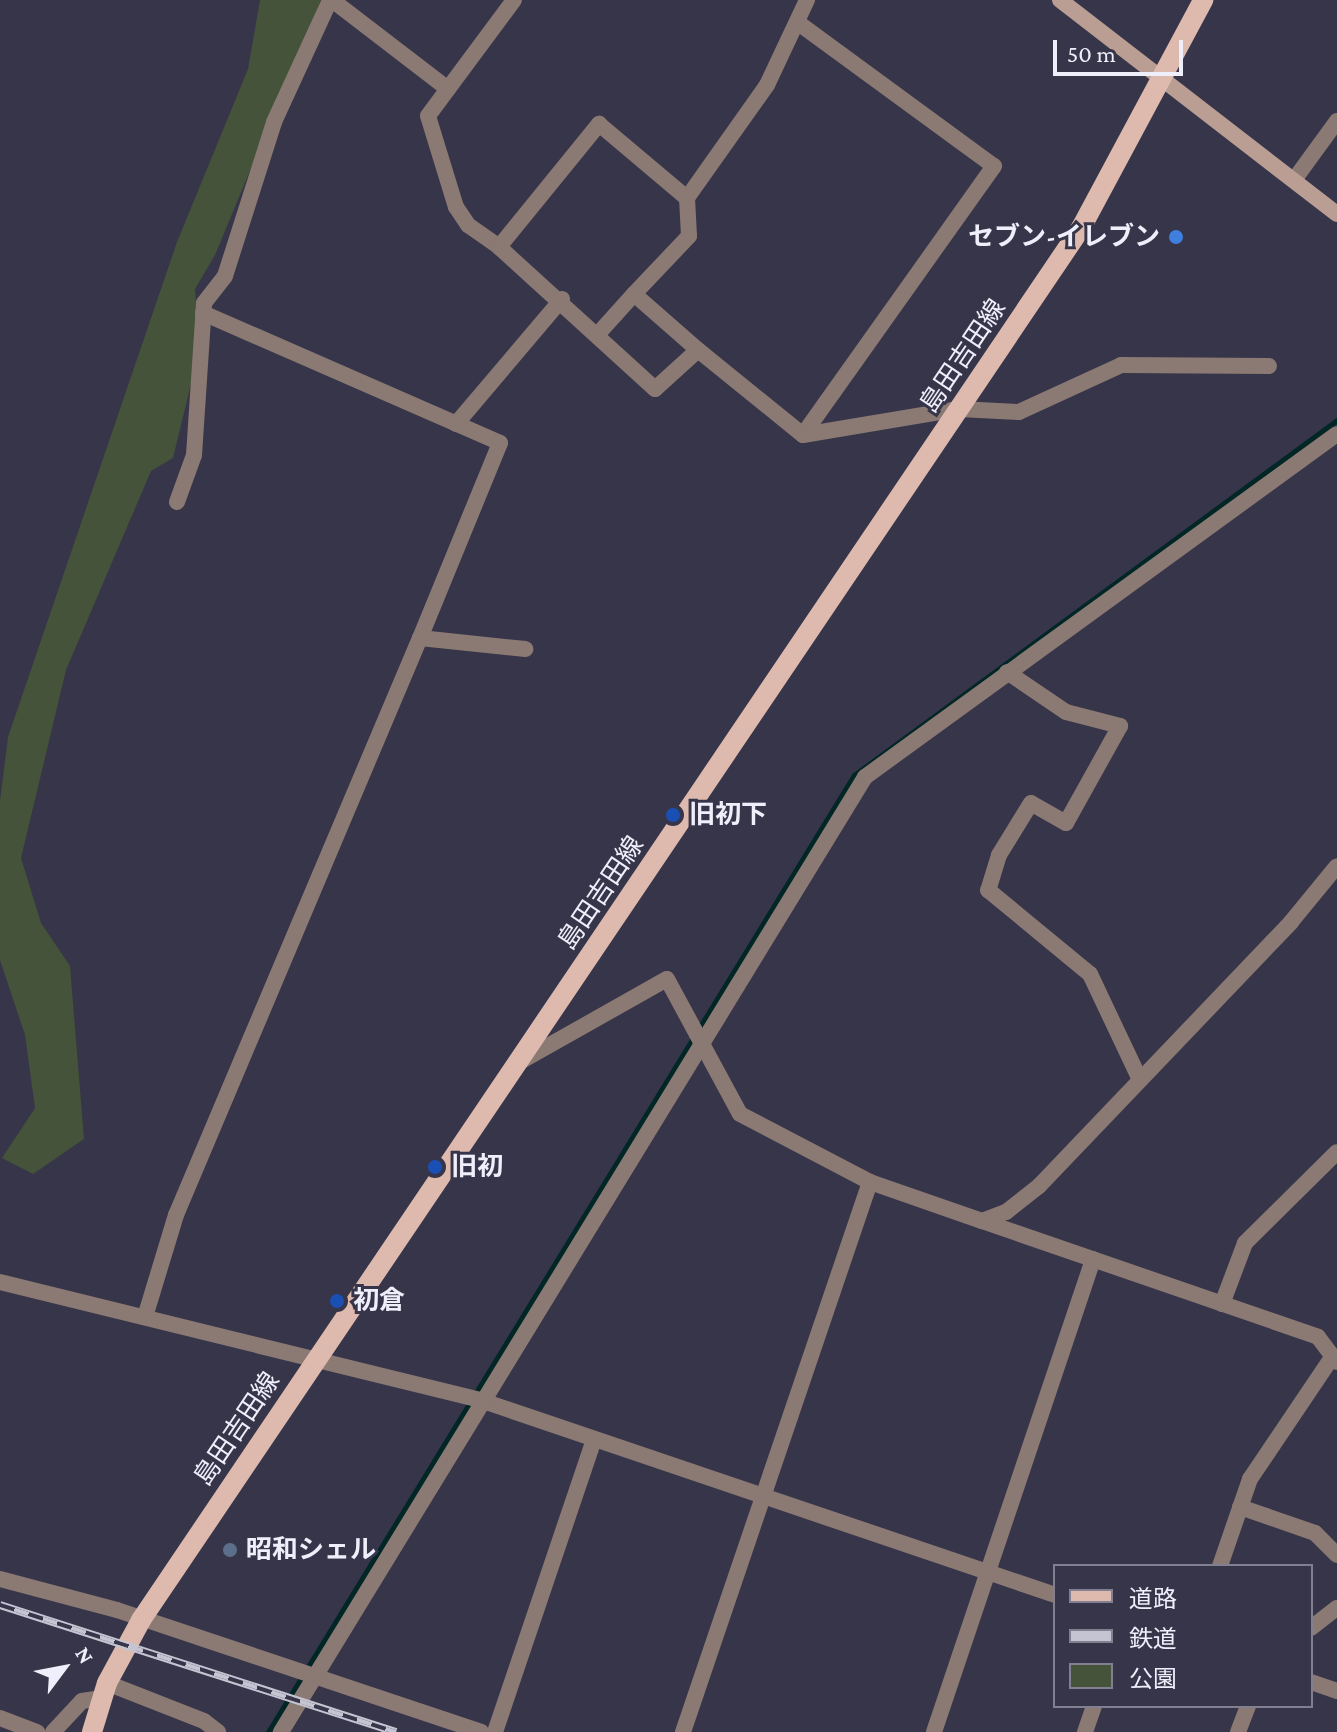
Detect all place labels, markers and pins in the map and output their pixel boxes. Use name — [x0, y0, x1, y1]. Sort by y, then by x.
place label: セブン-イレブン — [968, 221, 1160, 253]
marker: セブン-イレブン — [1167, 228, 1185, 246]
place label: 旧初下 — [689, 799, 767, 831]
marker: 旧初下 — [664, 806, 682, 824]
place label: 旧初 — [451, 1151, 503, 1183]
marker: 旧初 — [426, 1158, 444, 1176]
place label: 初倉 — [353, 1285, 405, 1317]
marker: 初倉 — [328, 1292, 346, 1310]
place label: 昭和シェル — [246, 1534, 376, 1566]
marker: 昭和シェル — [221, 1541, 239, 1559]

